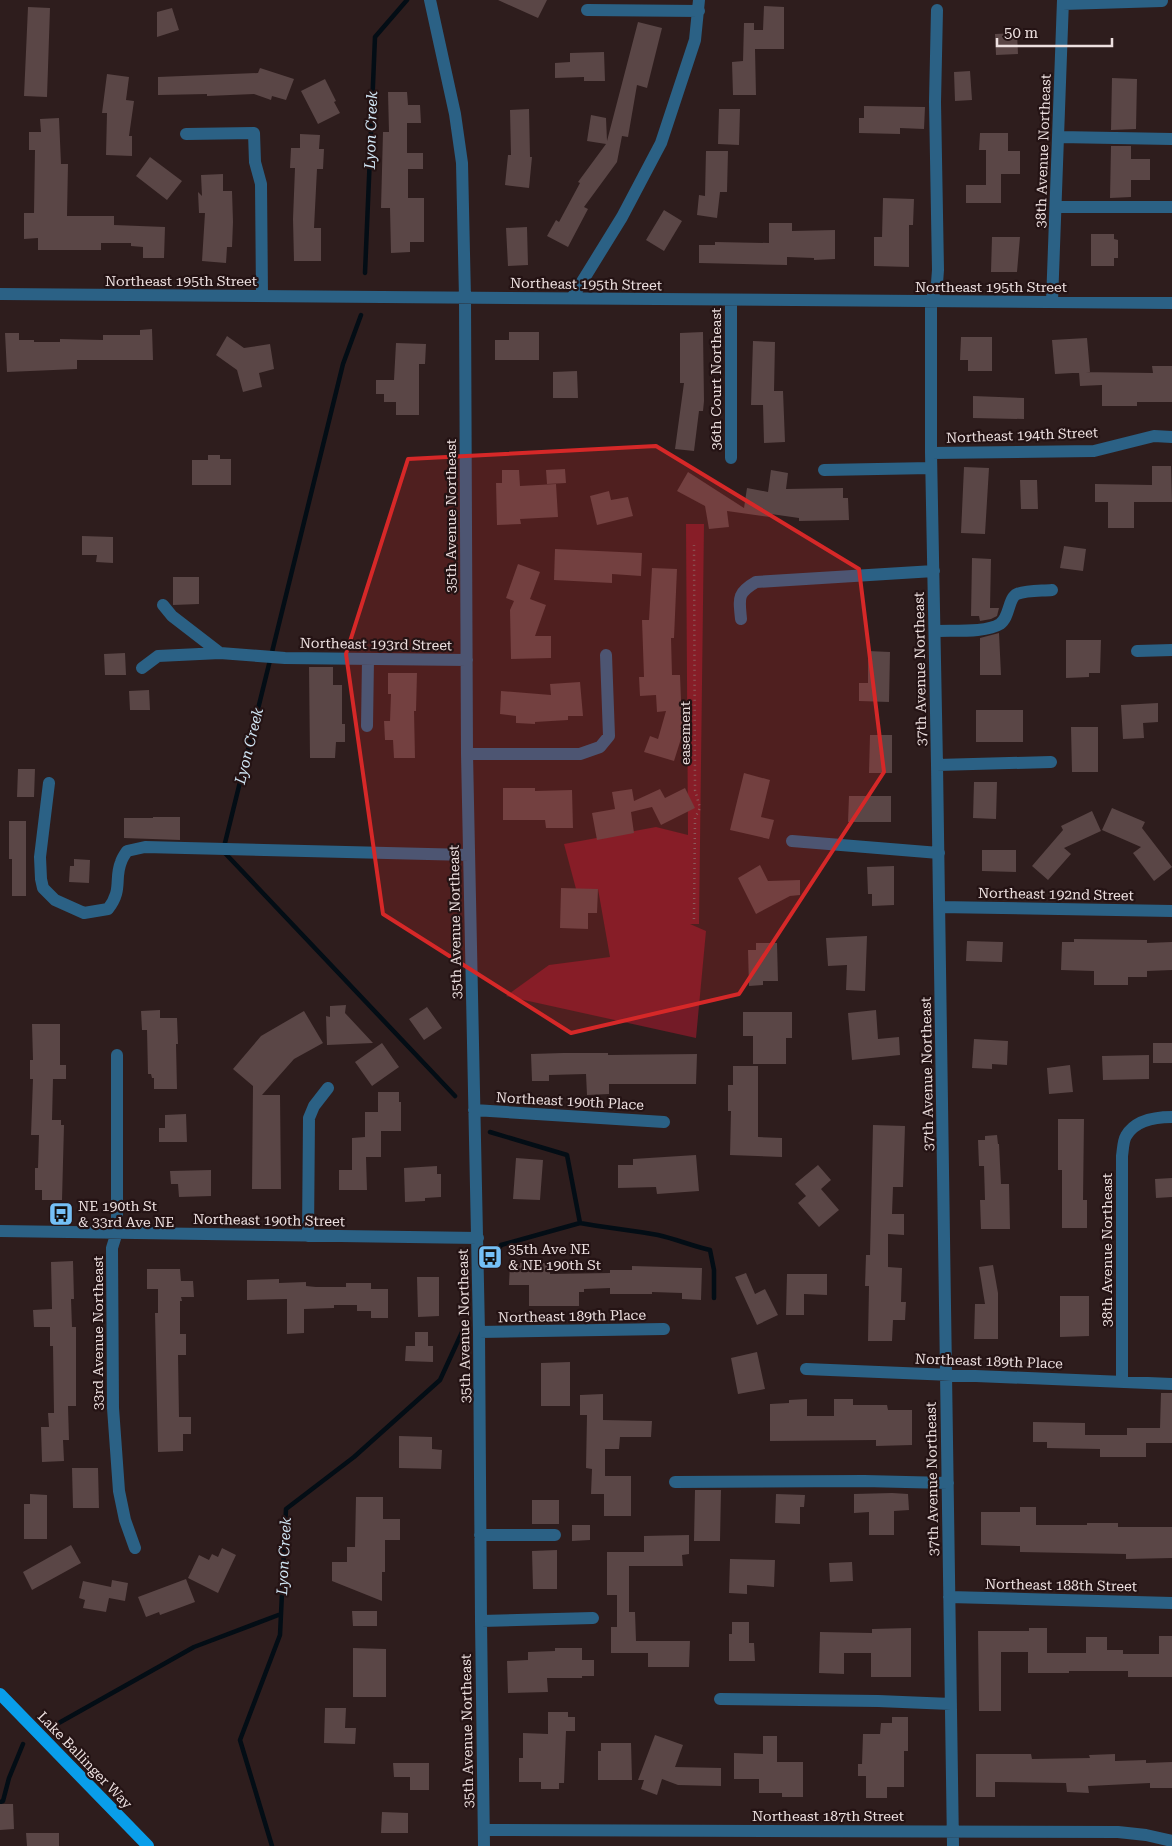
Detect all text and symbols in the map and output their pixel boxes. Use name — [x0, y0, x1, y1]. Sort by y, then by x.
scale bar — [997, 15, 1112, 47]
text: 50 m — [1004, 24, 1039, 42]
street label: 38th Avenue Northeast — [1032, 74, 1054, 228]
water label: Lyon Creek — [361, 90, 381, 170]
street label: Northeast 195th Street — [105, 273, 257, 289]
street label: Northeast 195th Street — [510, 275, 662, 293]
street label: Northeast 195th Street — [915, 279, 1067, 295]
street label: 36th Court Northeast — [708, 308, 724, 450]
street label: Northeast 194th Street — [946, 424, 1098, 446]
street label: 35th Avenue Northeast — [443, 439, 459, 593]
street label: 37th Avenue Northeast — [911, 592, 929, 746]
street label: Northeast 193rd Street — [300, 635, 452, 653]
street label: easement — [677, 701, 693, 765]
water label: Lyon Creek — [231, 705, 267, 787]
street label: 35th Avenue Northeast — [446, 845, 464, 999]
street label: Northeast 192nd Street — [978, 885, 1134, 903]
street label: 37th Avenue Northeast — [918, 997, 936, 1151]
street label: Northeast 190th Place — [496, 1089, 645, 1113]
street label: 38th Avenue Northeast — [1099, 1173, 1115, 1327]
place label: NE 190th St & 33rd Ave NE — [78, 1198, 174, 1230]
bus stop icon: NE 190th St & 33rd Ave NE — [48, 1201, 74, 1227]
street label: Northeast 190th Street — [193, 1211, 345, 1229]
place label: 35th Ave NE & NE 190th St — [508, 1241, 601, 1273]
bus stop icon: 35th Ave NE & NE 190th St — [477, 1244, 503, 1270]
street label: 35th Avenue Northeast — [455, 1249, 473, 1403]
street label: 33rd Avenue Northeast — [90, 1256, 106, 1410]
street label: Northeast 189th Place — [498, 1307, 646, 1325]
street label: Northeast 189th Place — [915, 1350, 1064, 1372]
street label: 37th Avenue Northeast — [923, 1402, 941, 1556]
water label: Lyon Creek — [273, 1516, 295, 1596]
street label: Northeast 188th Street — [985, 1576, 1137, 1594]
street label: 35th Avenue Northeast — [458, 1654, 476, 1808]
street label: Lake Ballinger Way — [34, 1708, 136, 1812]
street label: Northeast 187th Street — [752, 1808, 904, 1824]

